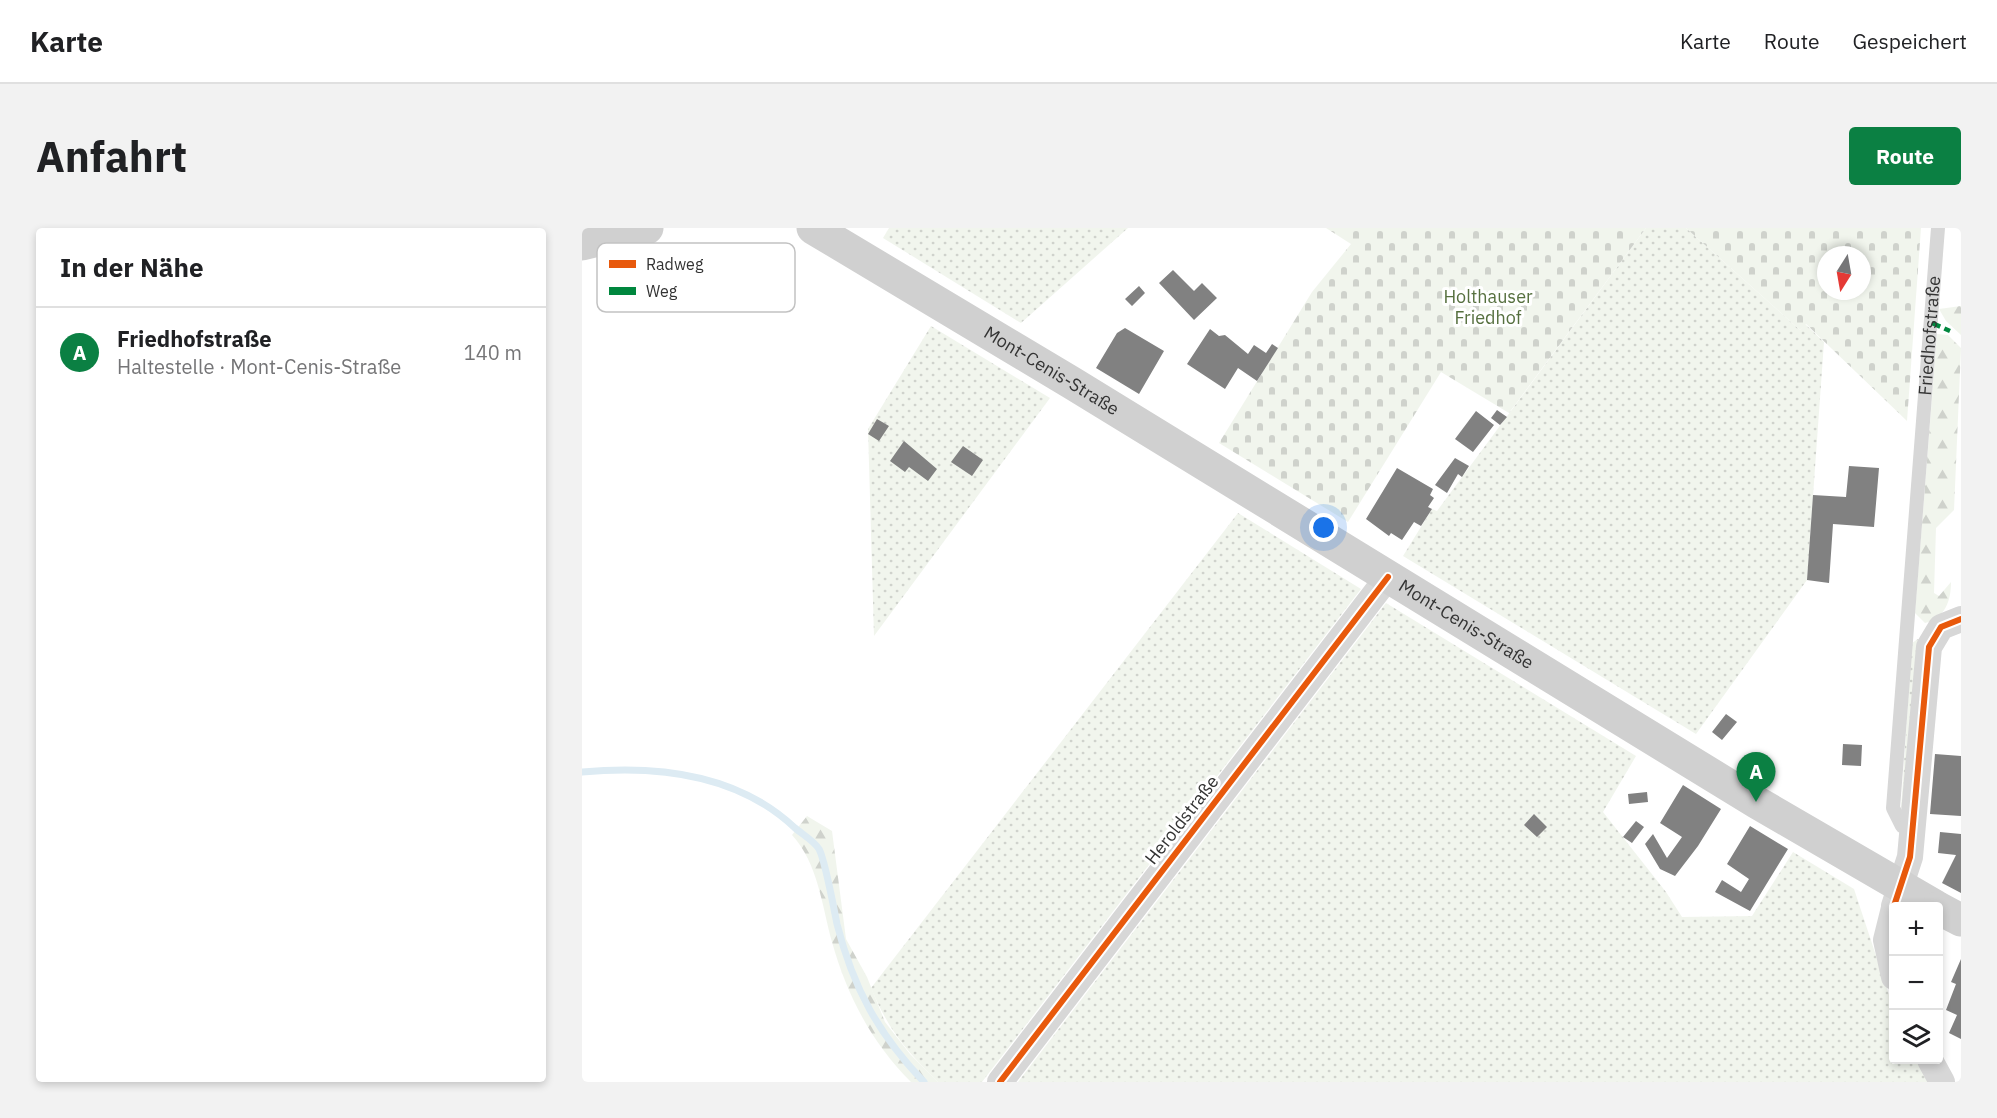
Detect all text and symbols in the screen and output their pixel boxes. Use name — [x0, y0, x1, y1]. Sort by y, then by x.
text: Karte — [30, 23, 103, 60]
text: Karte — [1680, 27, 1731, 55]
text: Route — [1764, 27, 1820, 55]
text: Gespeichert — [1853, 27, 1967, 55]
button: Route — [1849, 127, 1961, 185]
text: Anfahrt — [36, 129, 187, 184]
legend — [597, 243, 795, 312]
north arrow — [1817, 246, 1871, 300]
text: In der Nähe — [60, 250, 204, 284]
text: Radweg — [646, 254, 704, 274]
street label: Friedhofstraße — [1913, 275, 1945, 396]
text: Weg — [646, 281, 678, 301]
park label: Holthauser Friedhof — [1443, 285, 1533, 329]
street label: Mont-Cenis-Straße — [980, 321, 1124, 420]
text: Friedhofstraße — [117, 324, 272, 353]
text: A — [73, 339, 86, 366]
text: 140 m — [464, 339, 522, 366]
text: Haltestelle · Mont-Cenis-Straße — [117, 353, 401, 380]
your location — [1309, 513, 1338, 542]
street label: Mont-Cenis-Straße — [1395, 574, 1538, 674]
pin: A — [1736, 752, 1776, 802]
street label: Heroldstraße — [1140, 770, 1224, 869]
map controls — [1889, 902, 1943, 1064]
button: + — [1889, 902, 1943, 956]
button: − — [1889, 956, 1943, 1010]
button: layers — [1889, 1010, 1943, 1064]

